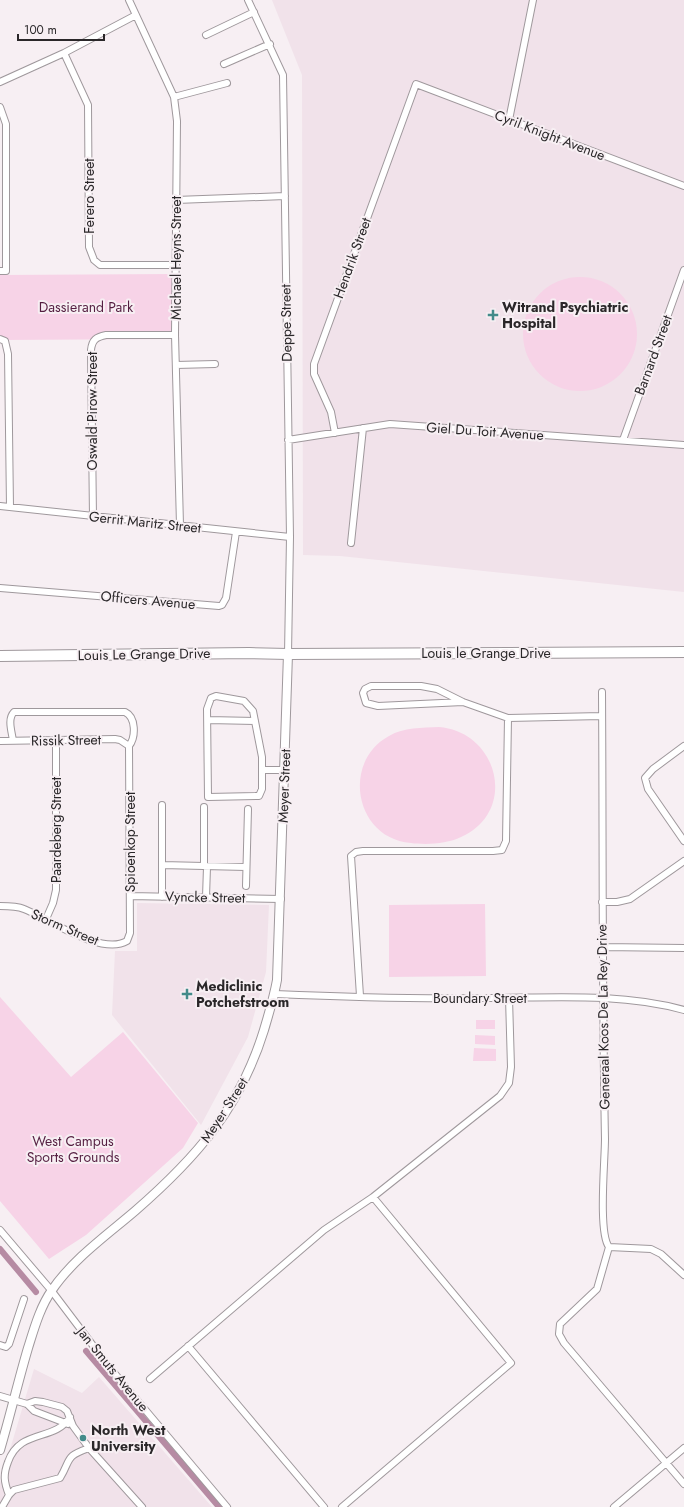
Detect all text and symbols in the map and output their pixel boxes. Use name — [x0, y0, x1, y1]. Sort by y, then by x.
scale bar — [18, 16, 104, 42]
text: 100 m — [24, 21, 57, 39]
street label: Cyril Knight Avenue — [492, 105, 608, 165]
street label: Ferero Street — [79, 158, 99, 234]
street label: Michael Heyns Street — [166, 195, 186, 320]
street label: Hendrik Street — [328, 214, 376, 301]
street label: Deppe Street — [275, 283, 297, 362]
park label: Dassierand Park — [39, 297, 134, 317]
place label: Witrand Psychiatric Hospital — [502, 297, 628, 333]
marker: Witrand Psychiatric Hospital — [487, 309, 499, 321]
street label: Barnard Street — [629, 312, 677, 398]
street label: Oswald Pirow Street — [82, 351, 102, 470]
street label: Giel Du Toit Avenue — [426, 417, 544, 445]
street label: Gerrit Maritz Street — [88, 506, 203, 538]
street label: Officers Avenue — [100, 586, 196, 614]
street label: Louis Le Grange Drive — [77, 643, 211, 665]
street label: Louis le Grange Drive — [421, 643, 551, 663]
street label: Rissik Street — [31, 729, 102, 751]
street label: Meyer Street — [273, 748, 295, 823]
street label: Paardeberg Street — [46, 776, 66, 883]
street label: Spioenkop Street — [120, 791, 140, 892]
street label: Vyncke Street — [165, 886, 246, 908]
street label: Storm Street — [28, 904, 103, 951]
street label: Generaal Koos De La Rey Drive — [591, 924, 615, 1110]
place label: Mediclinic Potchefstroom — [196, 976, 289, 1012]
marker: Mediclinic Potchefstroom — [181, 988, 193, 1000]
street label: Boundary Street — [433, 988, 528, 1008]
street label: Meyer Street — [195, 1073, 253, 1146]
park label: West Campus Sports Grounds — [27, 1131, 120, 1167]
street label: Jan Smuts Avenue — [71, 1321, 154, 1416]
place label: North West University — [91, 1420, 166, 1456]
marker: North West University — [78, 1433, 88, 1443]

